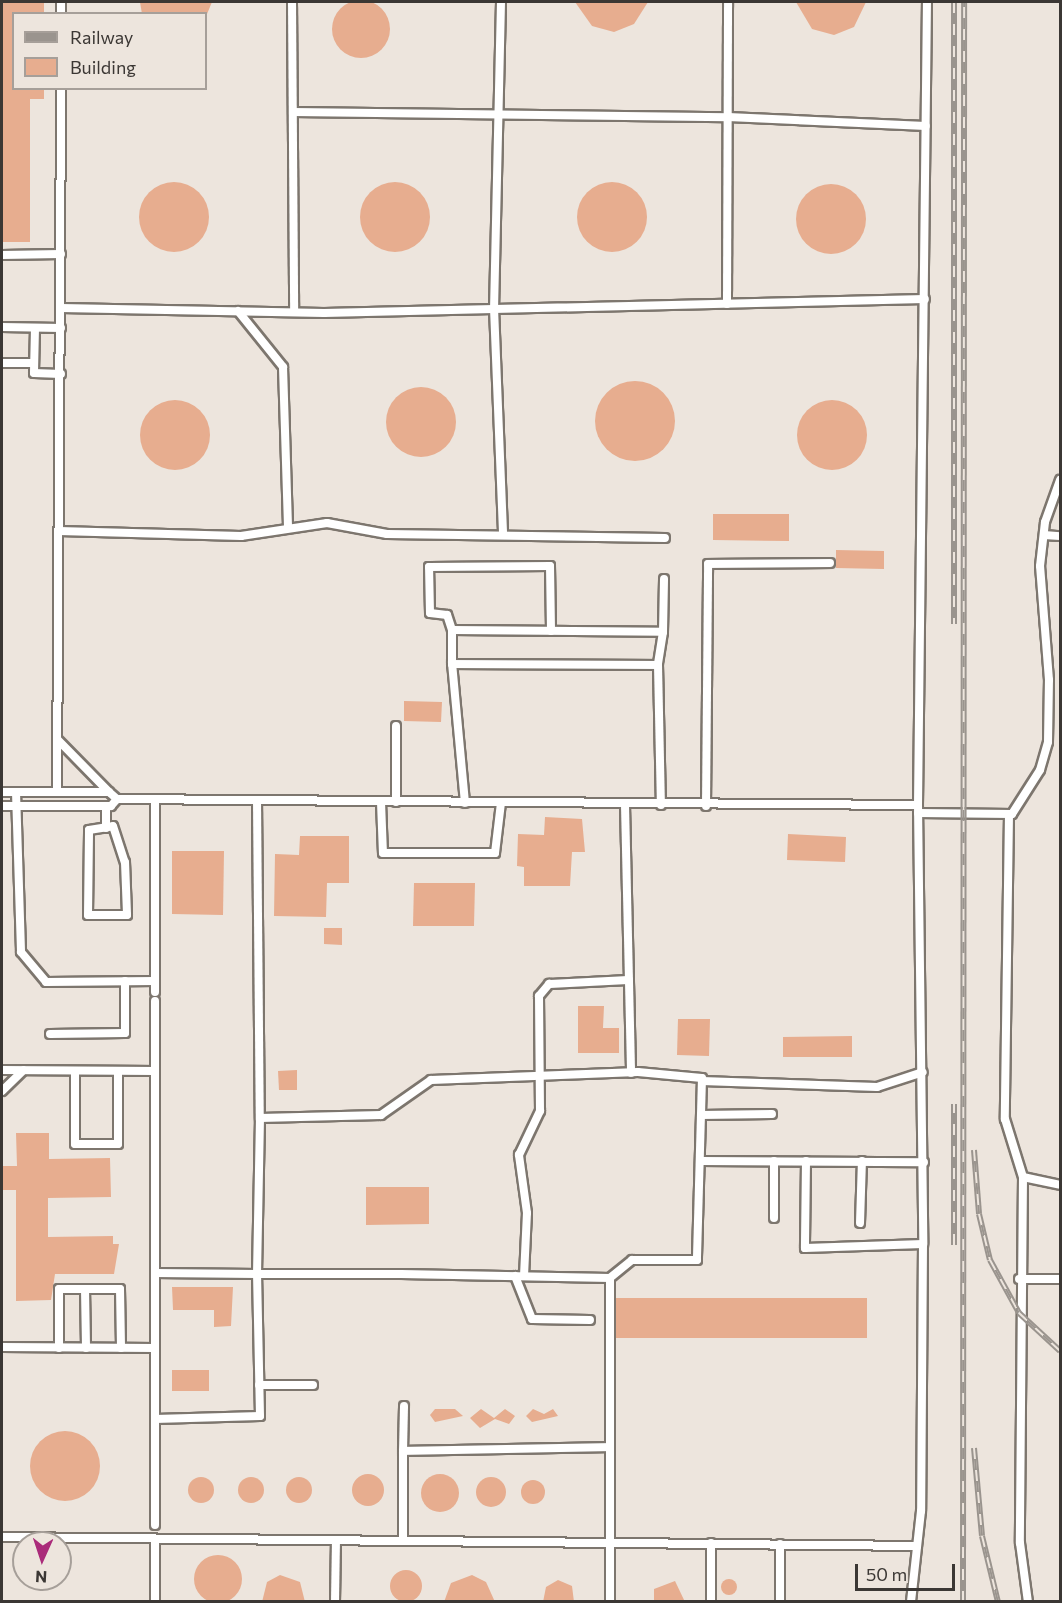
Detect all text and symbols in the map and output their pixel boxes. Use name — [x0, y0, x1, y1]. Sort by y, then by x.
legend — [12, 12, 207, 90]
text: Railway — [70, 26, 133, 48]
text: Building — [70, 56, 136, 78]
north arrow — [12, 1531, 72, 1591]
scale bar — [858, 1552, 958, 1590]
text: 50 m — [866, 1563, 907, 1585]
text: N — [35, 1568, 48, 1587]

